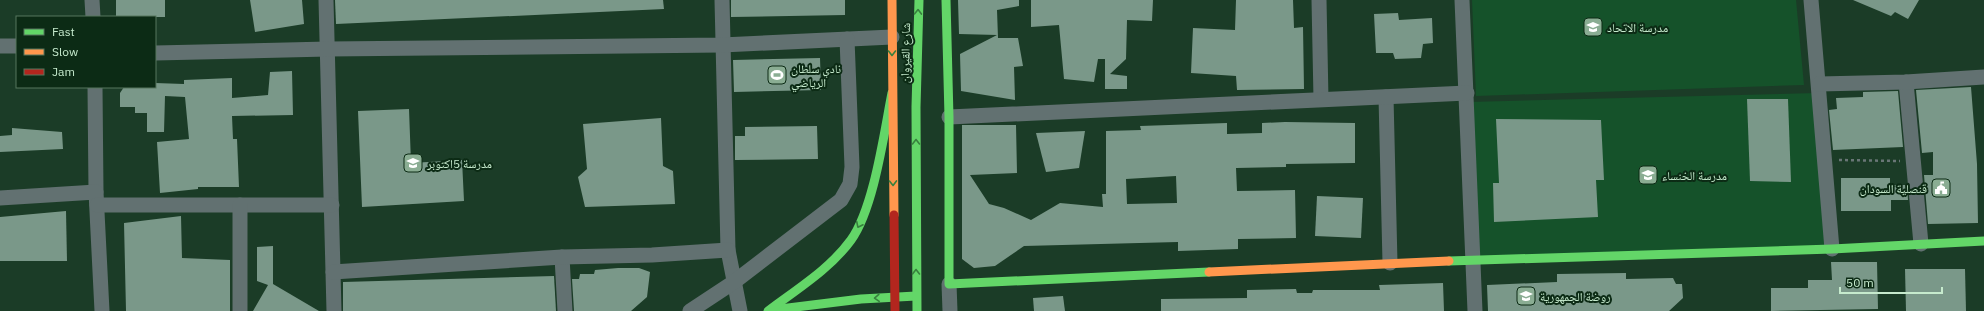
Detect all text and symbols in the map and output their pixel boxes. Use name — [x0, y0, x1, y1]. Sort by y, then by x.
one-way arrow — [914, 9, 922, 15]
legend — [16, 16, 156, 88]
school or university icon: مدرسة الاتحاد — [1582, 16, 1604, 38]
place label: مدرسة الاتحاد — [1607, 20, 1668, 35]
street label: شارع القيروان — [897, 23, 914, 83]
text: Fast — [52, 24, 75, 39]
text: Slow — [52, 44, 78, 59]
one-way arrow — [888, 50, 896, 56]
place label: نادي سلطان الرياضي — [791, 61, 841, 93]
text: Jam — [52, 64, 75, 79]
sports icon: نادي سلطان الرياضي — [766, 64, 788, 86]
one-way arrow — [912, 139, 920, 145]
school or university icon: مدرسة 5اكتوبر — [402, 152, 424, 174]
place label: مدرسة 5اكتوبر — [426, 156, 492, 171]
school or university icon: مدرسة الخنساء — [1637, 164, 1659, 186]
place label: مدرسة الخنساء — [1662, 168, 1727, 183]
public building icon: قنصلية السودان — [1930, 177, 1952, 199]
one-way arrow — [888, 180, 897, 186]
place label: قنصلية السودان — [1860, 181, 1927, 196]
one-way arrow — [856, 221, 864, 228]
one-way arrow — [912, 269, 920, 275]
scale bar — [1840, 269, 1942, 295]
text: 50 m — [1846, 275, 1874, 290]
school or university icon: روضة الجمهورية — [1515, 285, 1537, 307]
place label: روضة الجمهورية — [1540, 289, 1611, 304]
one-way arrow — [874, 294, 880, 302]

